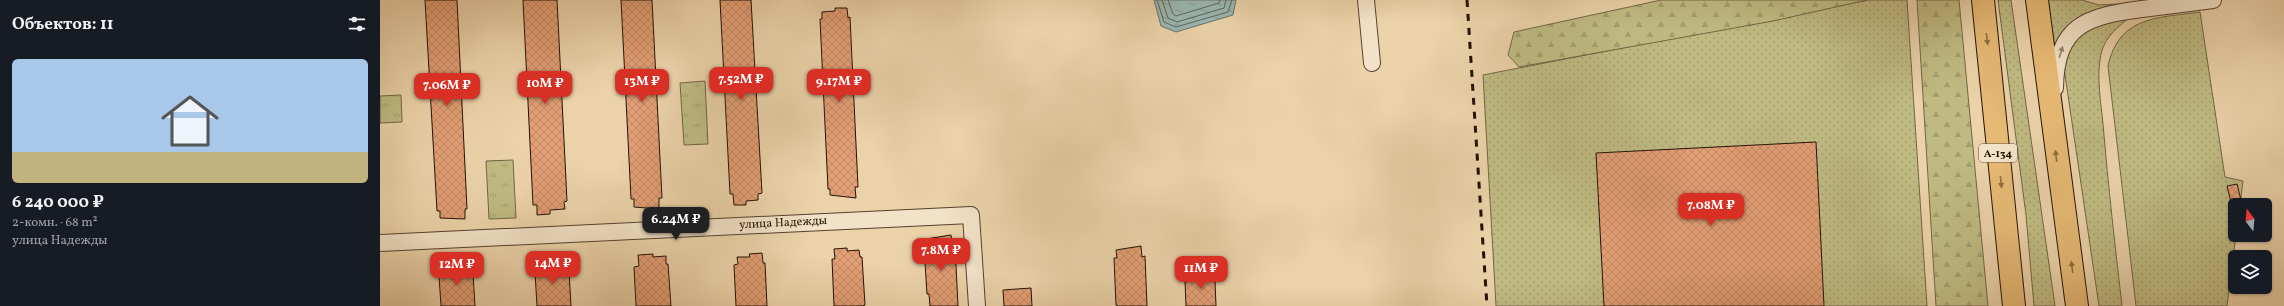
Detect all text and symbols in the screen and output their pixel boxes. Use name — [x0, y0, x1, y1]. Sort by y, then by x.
text: Объектов: 11 — [12, 13, 114, 36]
icon: filters — [346, 13, 368, 35]
one-way arrow — [1984, 33, 1990, 45]
one-way arrow — [2058, 45, 2064, 57]
pin: 7.52M ₽ — [704, 67, 778, 101]
pin: 13M ₽ — [614, 69, 670, 103]
pin: 9.17M ₽ — [802, 69, 876, 103]
pin: 10M ₽ — [517, 71, 573, 105]
text: 7.52M ₽ — [718, 71, 764, 89]
pin: 7.06M ₽ — [410, 73, 484, 107]
text: 13M ₽ — [624, 73, 660, 91]
text: 9.17M ₽ — [816, 73, 862, 91]
text: 10M ₽ — [526, 75, 564, 93]
text: 7.06M ₽ — [423, 77, 471, 95]
icon: home — [154, 85, 226, 157]
road number: А-134 — [1979, 144, 2017, 162]
one-way arrow — [2053, 150, 2060, 162]
one-way arrow — [1998, 176, 2005, 188]
text: 6 240 000 ₽ — [12, 191, 104, 214]
pin: 7.08M ₽ — [1674, 193, 1748, 227]
text: 7.08M ₽ — [1687, 197, 1735, 215]
north arrow — [2228, 198, 2272, 242]
map controls — [2228, 198, 2272, 294]
pin: 6.24M ₽ — [639, 207, 713, 241]
text: 6.24M ₽ — [651, 211, 701, 229]
street label: улица Надежды — [739, 213, 828, 233]
text: 2-комн. · 68 m² — [12, 214, 98, 232]
text: улица Надежды — [12, 232, 107, 250]
pin: 7.8M ₽ — [908, 238, 974, 272]
text: 7.8M ₽ — [921, 242, 961, 260]
button: layers — [2228, 250, 2272, 294]
pin: 14M ₽ — [525, 251, 581, 285]
pin: 12M ₽ — [429, 252, 485, 286]
text: 14M ₽ — [534, 255, 572, 273]
text: 12M ₽ — [439, 256, 475, 274]
pin: 11M ₽ — [1173, 256, 1229, 290]
text: 11M ₽ — [1184, 260, 1218, 278]
one-way arrow — [2069, 261, 2075, 273]

